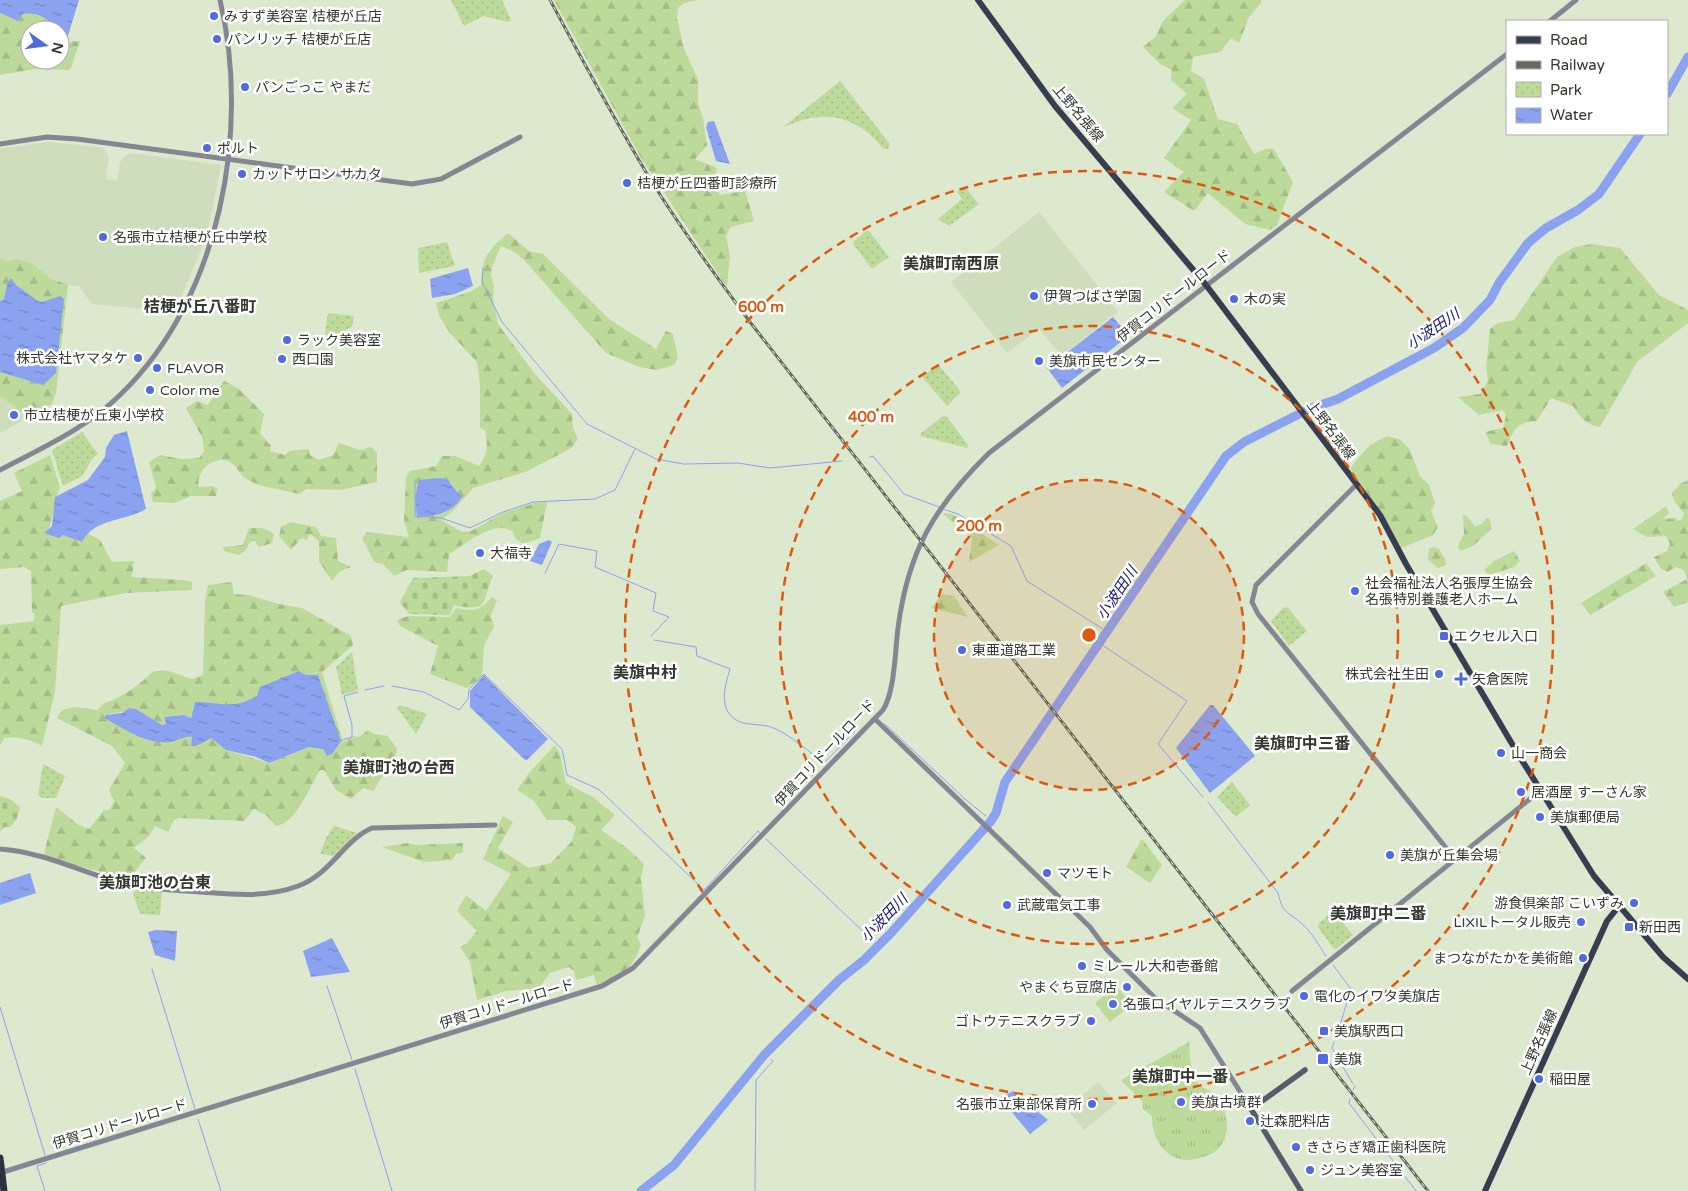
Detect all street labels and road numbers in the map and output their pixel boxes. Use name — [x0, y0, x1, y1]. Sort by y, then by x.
street label: 上野名張線 — [1049, 81, 1107, 145]
street label: 伊賀コリドールロード — [1114, 246, 1234, 346]
street label: 上野名張線 — [1303, 397, 1359, 463]
street label: 伊賀コリドールロード — [771, 696, 879, 810]
street label: 伊賀コリドールロード — [438, 975, 576, 1033]
street label: 上野名張線 — [1517, 1007, 1561, 1077]
street label: 伊賀コリドールロード — [51, 1095, 189, 1153]

